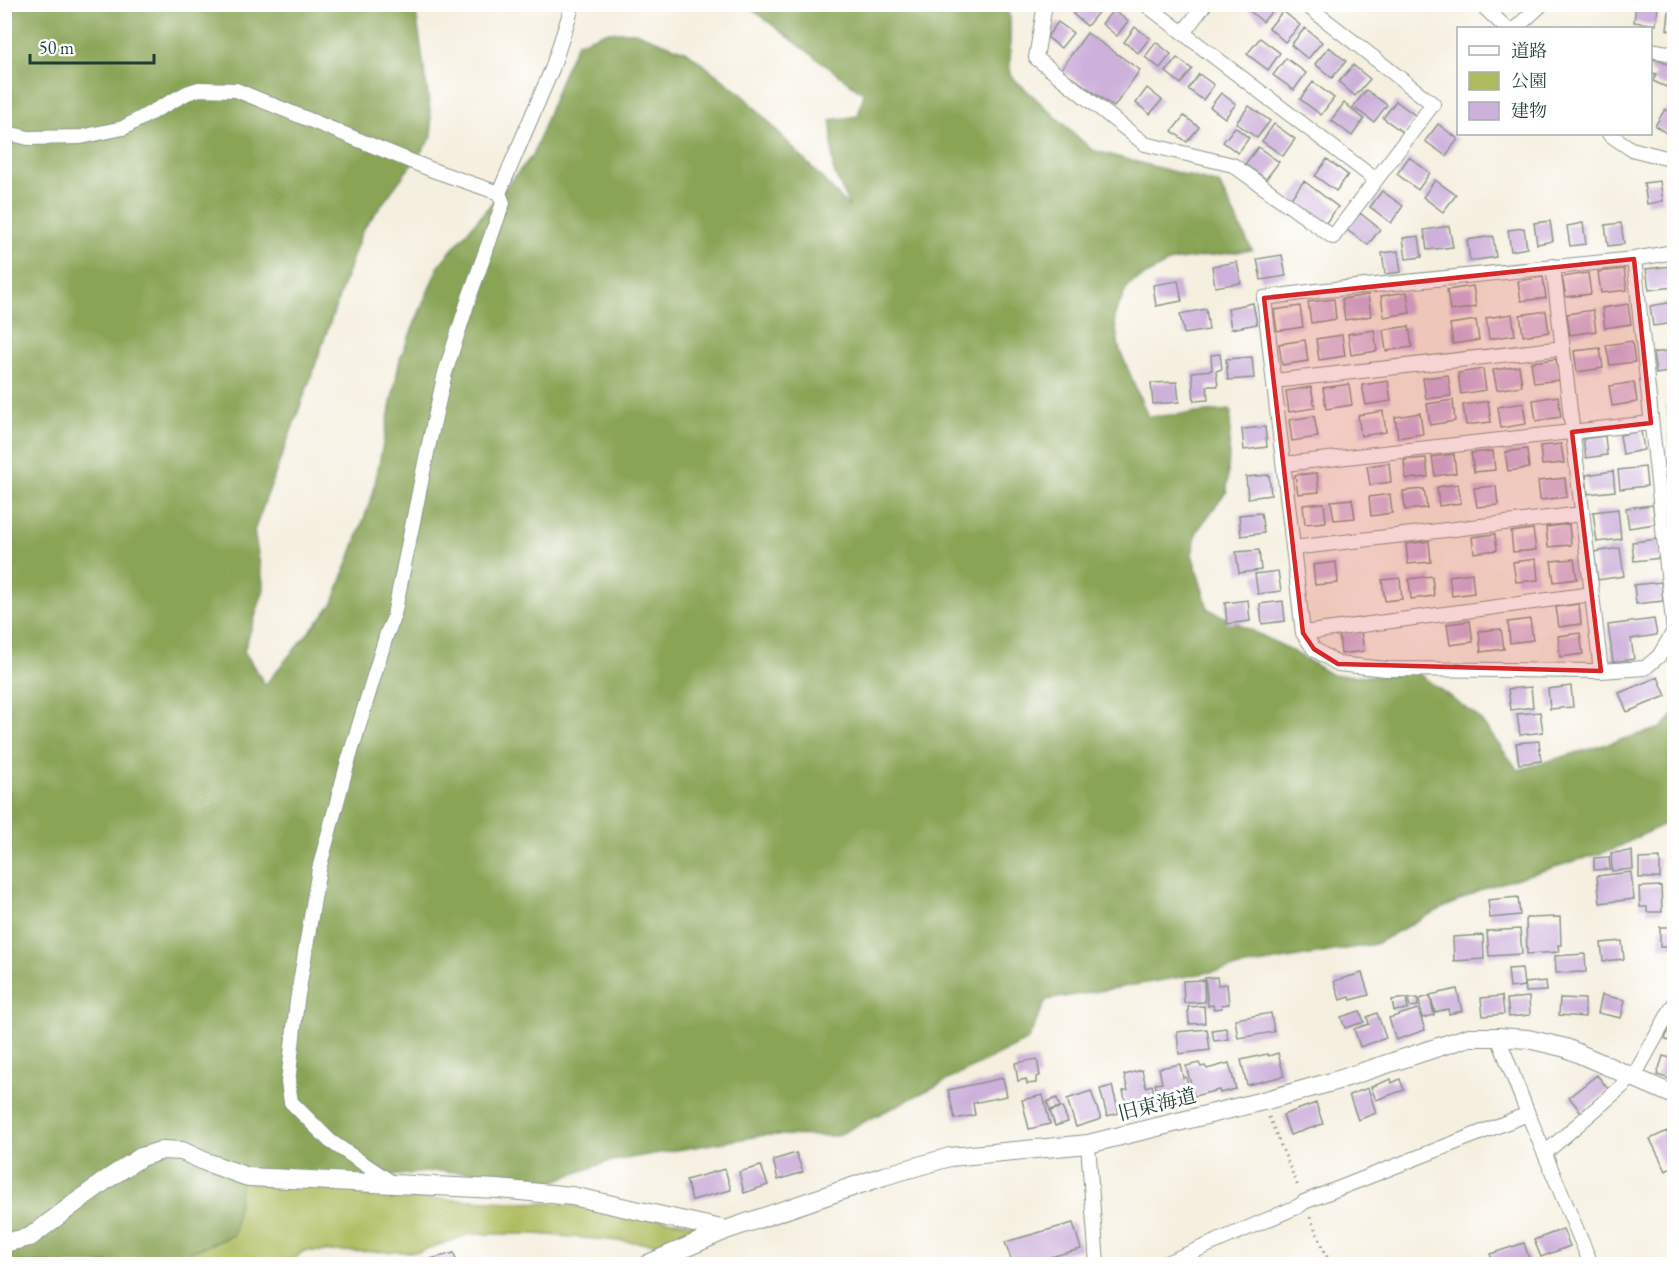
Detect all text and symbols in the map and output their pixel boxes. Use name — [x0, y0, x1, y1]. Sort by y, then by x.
scale bar — [30, 27, 154, 65]
legend — [1457, 27, 1652, 135]
text: 50 m — [39, 36, 74, 59]
text: 道路 — [1511, 39, 1547, 62]
text: 公園 — [1511, 69, 1547, 92]
text: 建物 — [1511, 99, 1547, 122]
street label: 旧東海道 — [1115, 1082, 1199, 1126]

